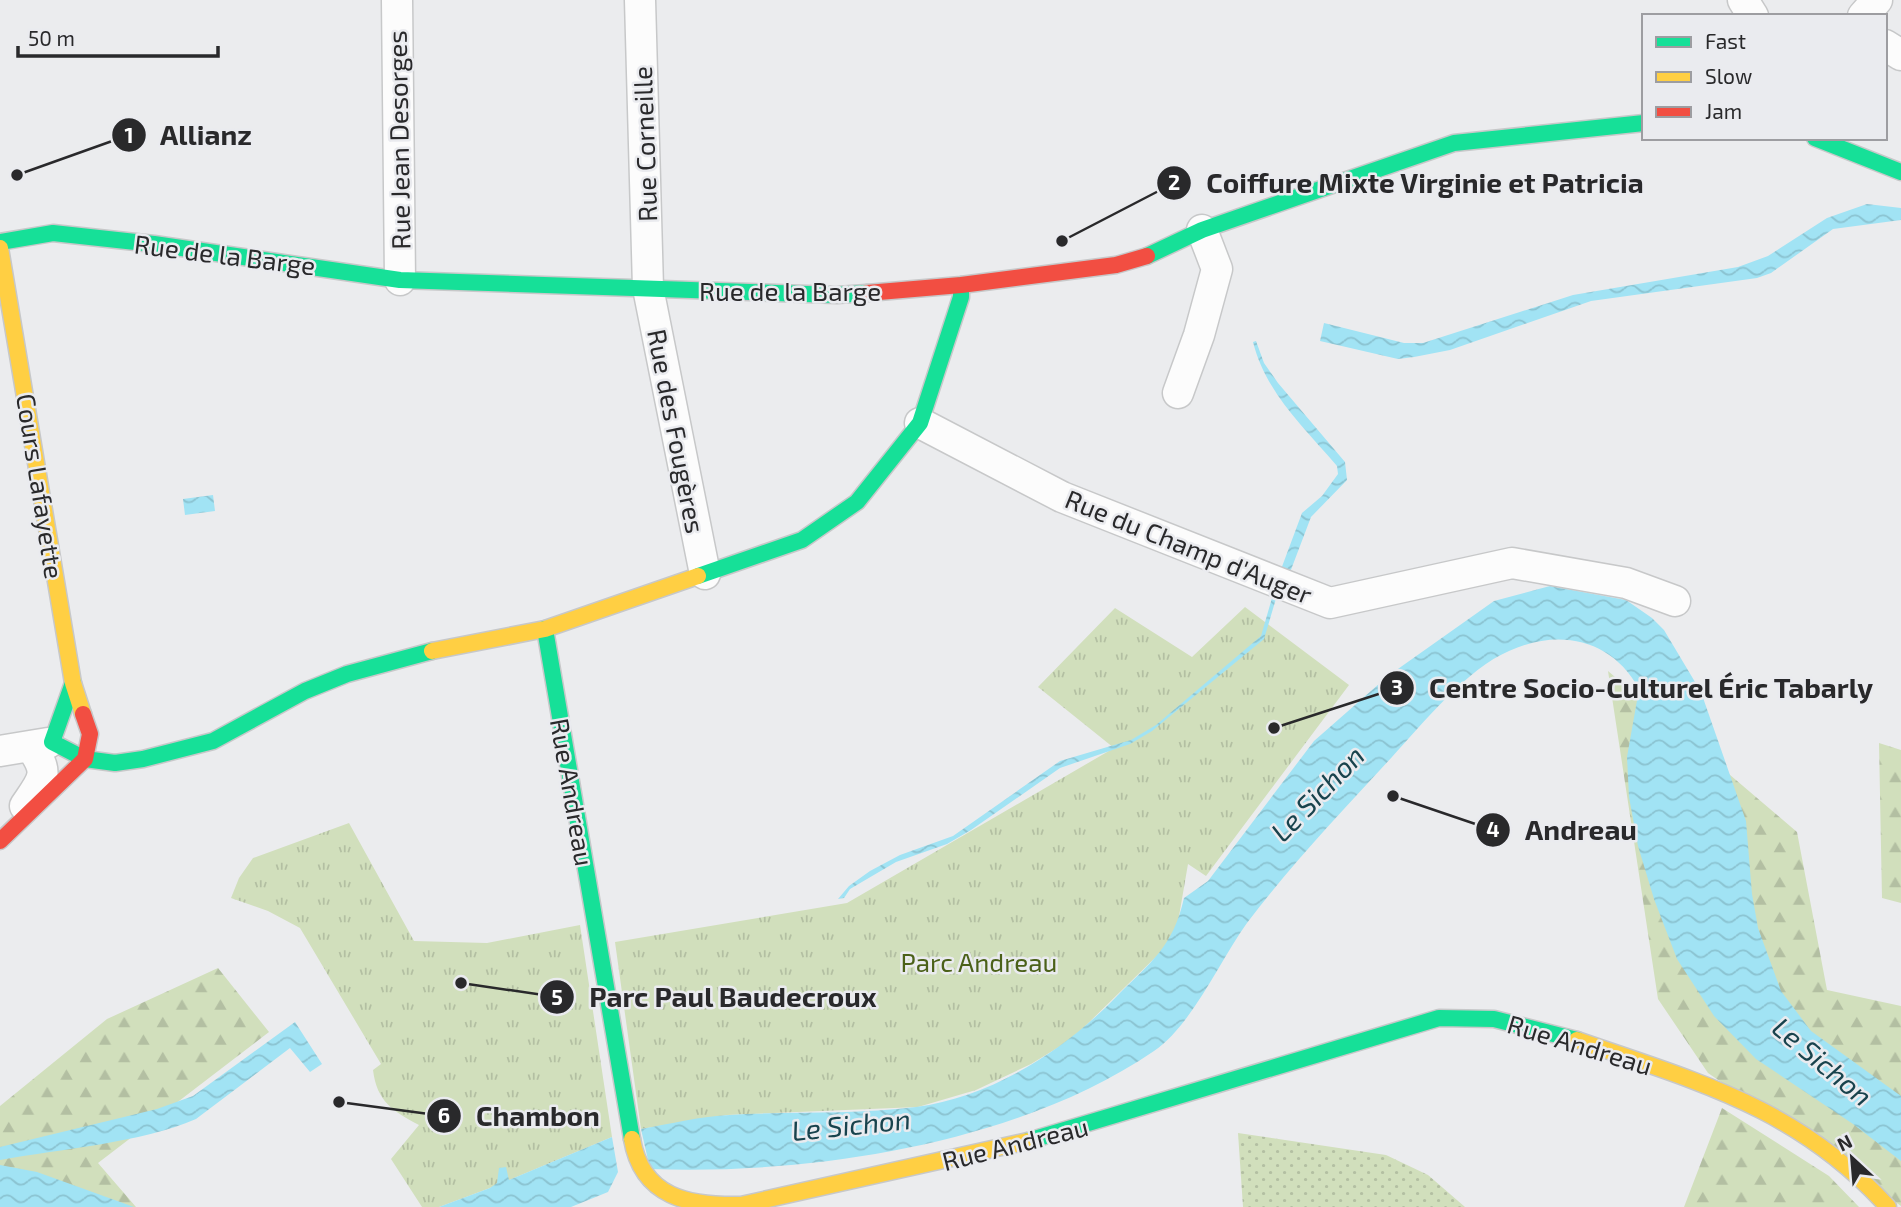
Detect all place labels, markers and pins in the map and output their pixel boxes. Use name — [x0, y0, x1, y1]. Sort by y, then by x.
callout: Allianz — [111, 111, 266, 160]
callout: Coiffure Mixte Virginie et Patricia — [1157, 158, 1658, 207]
callout: Centre Socio-Culturel Éric Tabarly — [1379, 664, 1888, 713]
callout: Andreau — [1476, 805, 1651, 854]
callout: Parc Paul Baudecroux — [540, 973, 891, 1022]
callout: Chambon — [427, 1091, 613, 1140]

